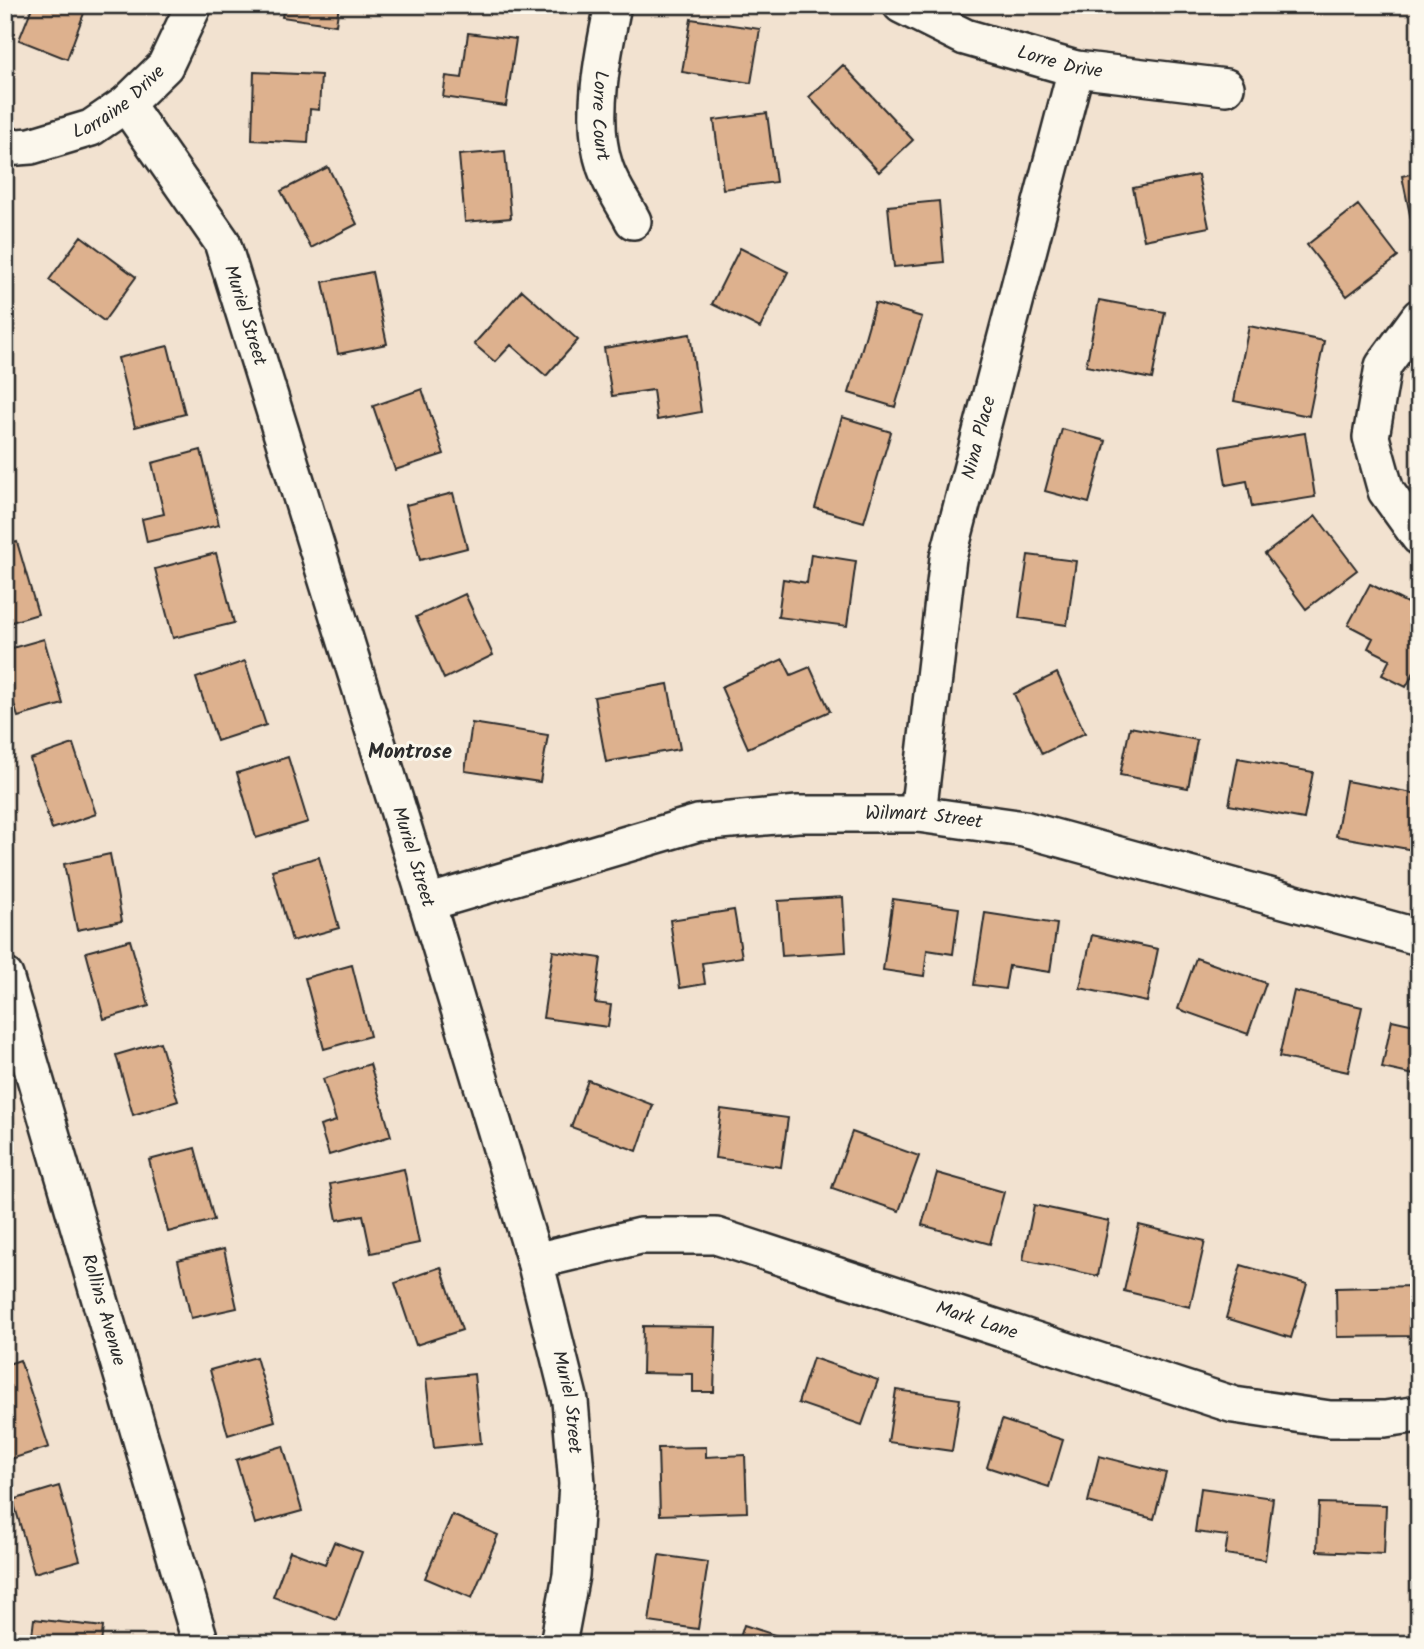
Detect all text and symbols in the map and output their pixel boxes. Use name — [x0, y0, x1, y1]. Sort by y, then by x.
street label: Lorre Drive — [1013, 38, 1105, 87]
street label: Lorraine Drive — [69, 58, 173, 148]
street label: Lorre Court — [583, 69, 618, 165]
street label: Muriel Street — [215, 261, 275, 370]
street label: Nina Place — [954, 392, 1005, 483]
district label: Montrose — [368, 736, 452, 769]
street label: Wilmart Street — [865, 799, 985, 838]
street label: Muriel Street — [383, 803, 443, 912]
street label: Rollins Avenue — [72, 1250, 134, 1370]
street label: Mark Lane — [932, 1294, 1022, 1349]
street label: Muriel Street — [543, 1347, 589, 1455]

